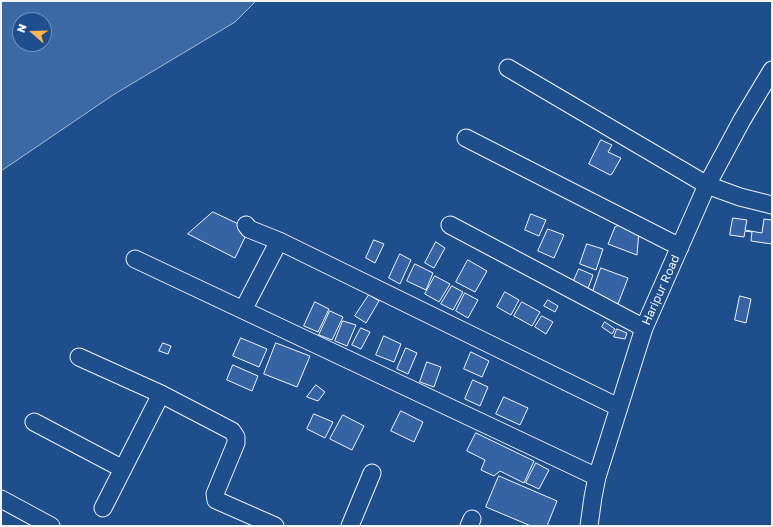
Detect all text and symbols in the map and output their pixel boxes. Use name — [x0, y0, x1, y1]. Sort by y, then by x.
north arrow — [12, 12, 52, 52]
text: N — [14, 22, 29, 34]
street label: Haripur Road — [639, 253, 683, 327]

